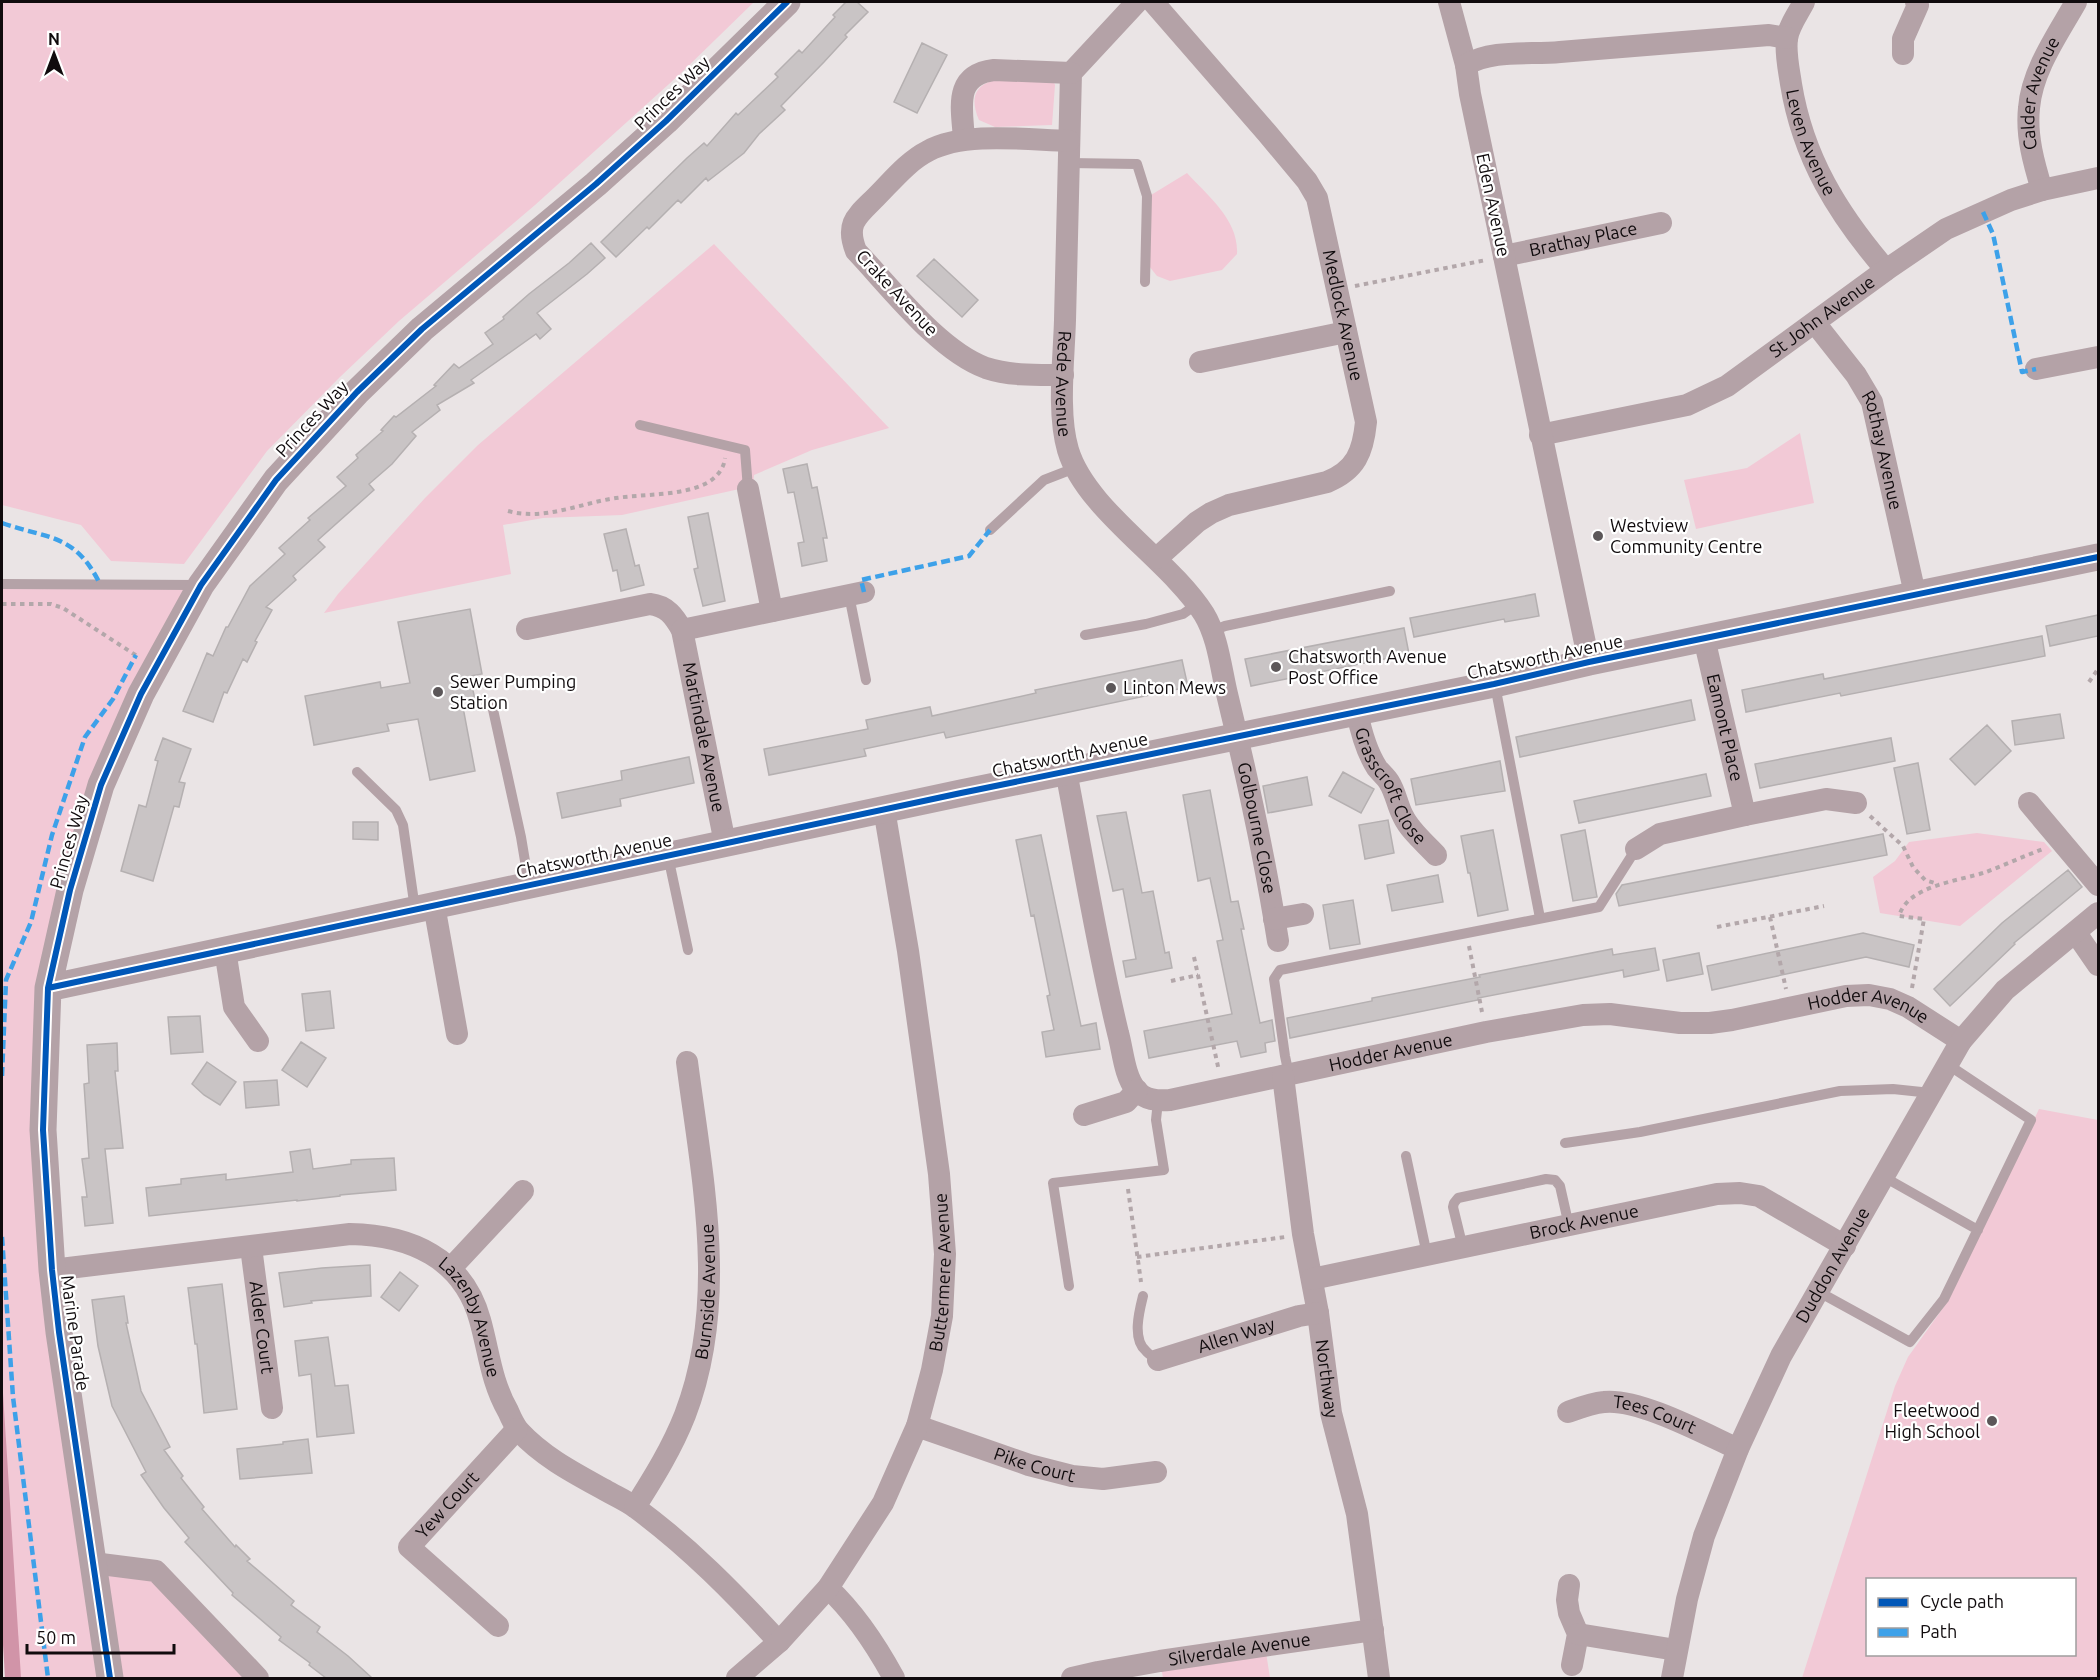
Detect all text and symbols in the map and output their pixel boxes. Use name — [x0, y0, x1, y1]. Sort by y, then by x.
north arrow — [24, 24, 84, 84]
text: N — [48, 30, 60, 48]
street label: Calder Avenue — [2017, 33, 2063, 152]
street label: Princes Way — [630, 51, 713, 133]
street label: Leven Avenue — [1783, 87, 1841, 199]
street label: Eden Avenue — [1473, 151, 1515, 258]
street label: Brathay Place — [1527, 217, 1639, 259]
street label: Crake Avenue — [853, 245, 943, 340]
street label: Medlock Avenue — [1320, 248, 1368, 383]
street label: St John Avenue — [1765, 271, 1878, 361]
street label: Rede Avenue — [1053, 330, 1076, 438]
street label: Princes Way — [271, 376, 352, 460]
street label: Rothay Avenue — [1858, 387, 1907, 512]
place label: Westview Community Centre — [1610, 515, 1762, 556]
marker: Westview Community Centre — [1591, 529, 1605, 543]
street label: Chatsworth Avenue — [1465, 630, 1625, 682]
place label: Chatsworth Avenue Post Office — [1288, 646, 1447, 687]
street label: Martindale Avenue — [680, 660, 730, 814]
marker: Chatsworth Avenue Post Office — [1269, 660, 1283, 674]
place label: Sewer Pumping Station — [450, 671, 576, 712]
street label: Eamont Place — [1704, 672, 1748, 783]
place label: Linton Mews — [1123, 677, 1226, 697]
marker: Linton Mews — [1104, 681, 1118, 695]
marker: Sewer Pumping Station — [431, 685, 445, 699]
street label: Grasscroft Close — [1352, 725, 1431, 848]
street label: Chatsworth Avenue — [990, 728, 1150, 780]
street label: Golbourne Close — [1234, 760, 1281, 895]
street label: Princes Way — [45, 792, 91, 891]
street label: Chatsworth Avenue — [514, 829, 674, 881]
street label: Hodder Avenue — [1806, 984, 1933, 1027]
street label: Hodder Avenue — [1327, 1029, 1454, 1075]
street label: Buttermere Avenue — [925, 1192, 954, 1353]
street label: Brock Avenue — [1527, 1200, 1640, 1242]
street label: Duddon Avenue — [1791, 1204, 1873, 1326]
street label: Burnside Avenue — [690, 1223, 718, 1361]
street label: Lazenby Avenue — [435, 1252, 504, 1379]
street label: Marine Parade — [58, 1274, 94, 1392]
street label: Alder Court — [246, 1279, 278, 1375]
street label: Allen Way — [1195, 1313, 1277, 1356]
street label: Northway — [1313, 1338, 1343, 1421]
street label: Tees Court — [1612, 1391, 1700, 1437]
place label: Fleetwood High School — [1884, 1400, 1980, 1441]
marker: Fleetwood High School — [1985, 1414, 1999, 1428]
street label: Pike Court — [992, 1443, 1078, 1485]
street label: Yew Court — [411, 1467, 482, 1542]
legend — [1866, 1578, 2076, 1656]
text: Cycle path — [1920, 1591, 2004, 1611]
scale bar — [27, 1617, 174, 1655]
text: Path — [1920, 1621, 1957, 1641]
text: 50 m — [36, 1627, 76, 1647]
street label: Silverdale Avenue — [1167, 1628, 1312, 1669]

